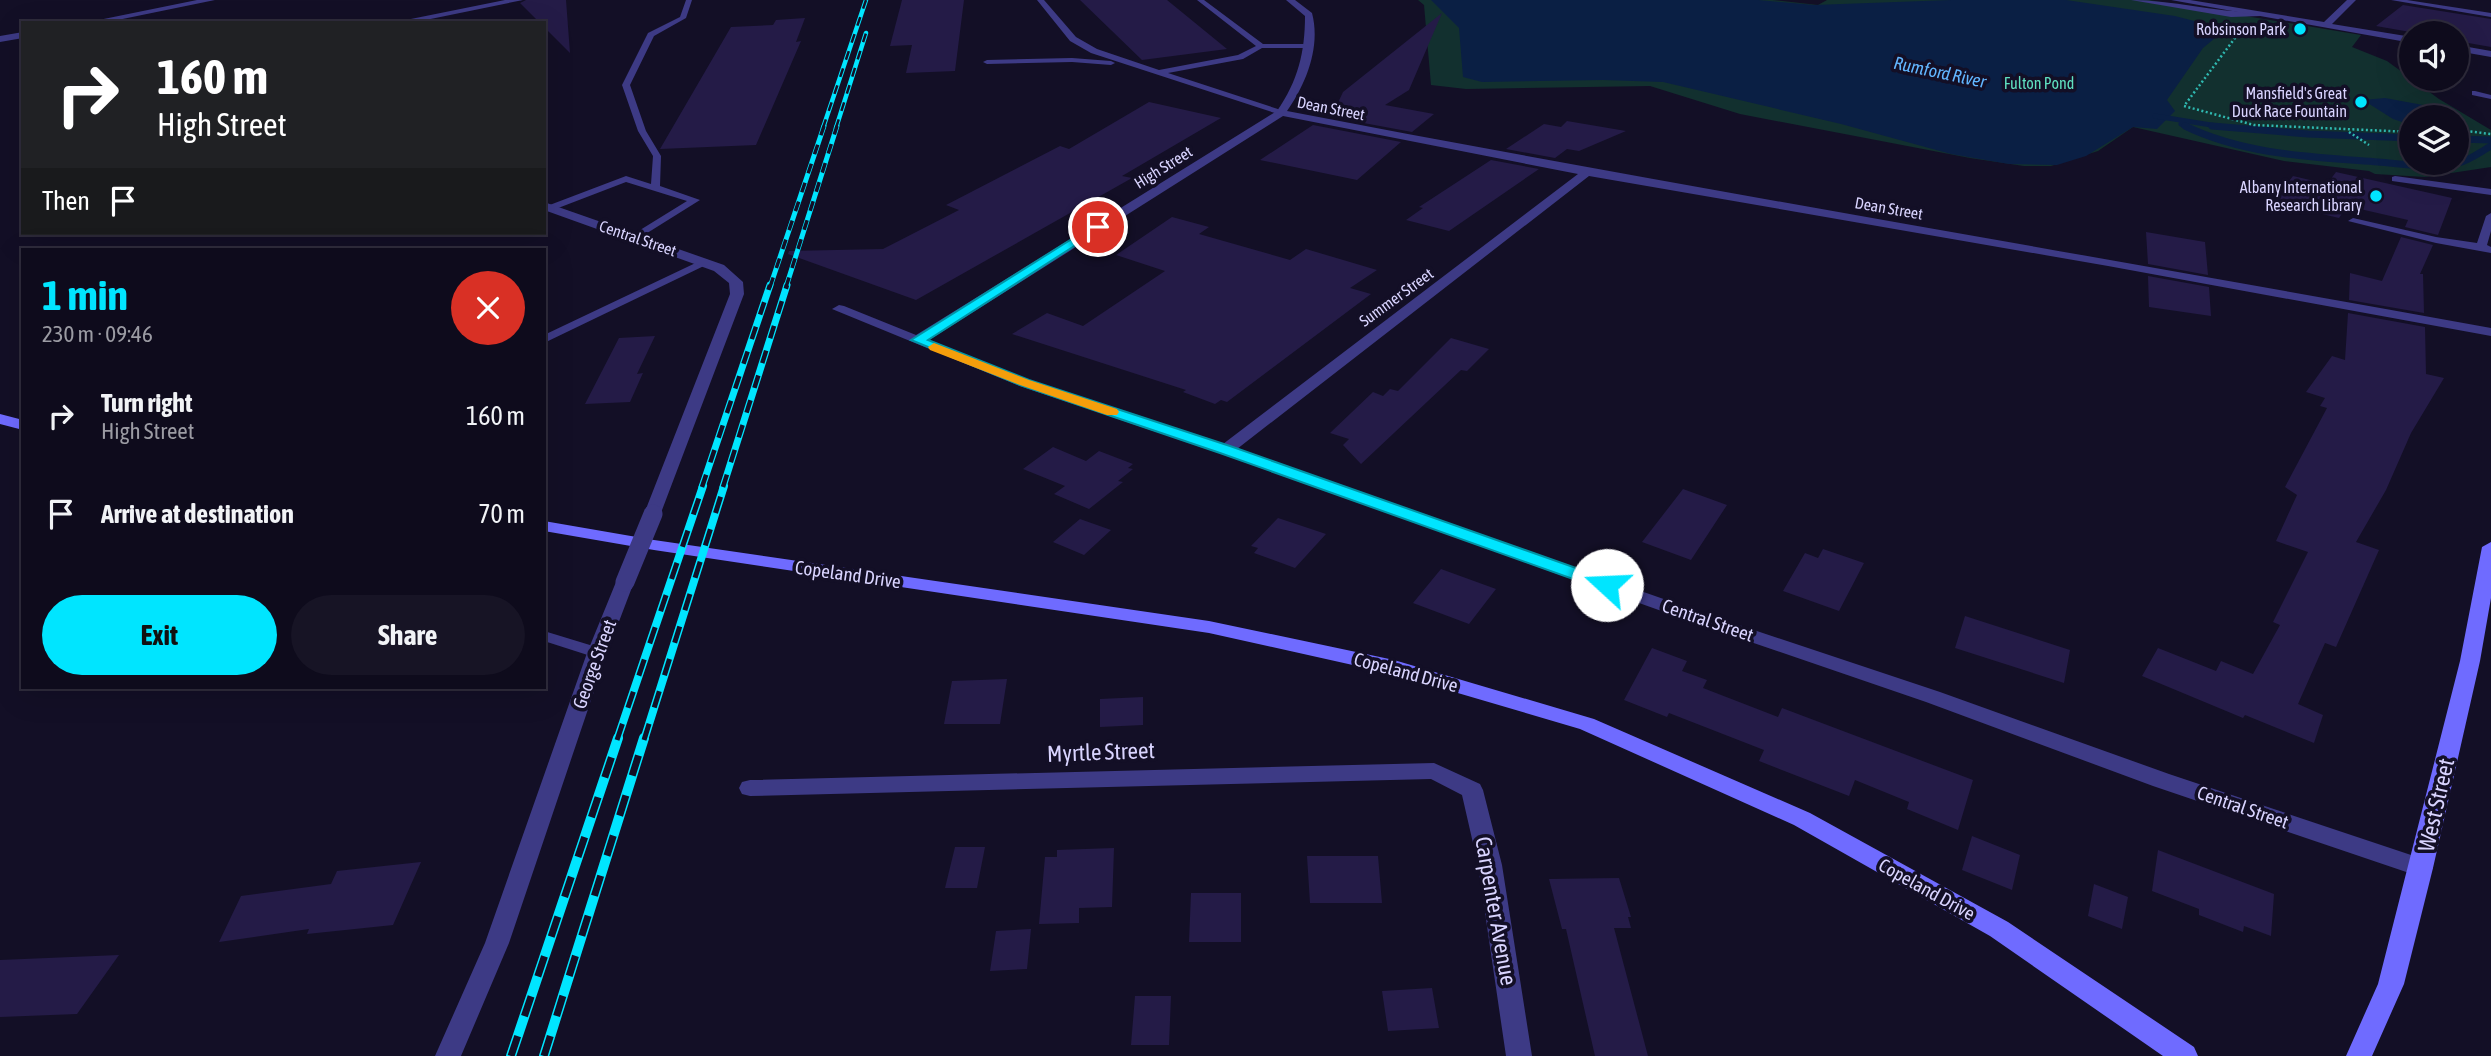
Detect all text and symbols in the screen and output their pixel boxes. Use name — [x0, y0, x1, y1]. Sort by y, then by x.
place label: Robsinson Park — [2196, 20, 2286, 38]
marker: Robsinson Park — [2292, 21, 2308, 37]
map controls — [2399, 21, 2469, 175]
button: sound — [2399, 21, 2469, 91]
text: 160 m — [157, 48, 268, 104]
icon: right — [42, 49, 133, 140]
water label: Rumford River — [1892, 52, 1989, 92]
park label: Fulton Pond — [2004, 74, 2074, 92]
place label: Mansfield's Great Duck Race Fountain — [2232, 84, 2347, 120]
street label: Dean Street — [1296, 93, 1367, 123]
marker: Mansfield's Great Duck Race Fountain — [2353, 94, 2369, 110]
button: layers — [2399, 105, 2469, 175]
text: High Street — [157, 106, 287, 143]
street label: High Street — [1131, 142, 1196, 193]
place label: Albany International Research Library — [2240, 178, 2363, 215]
icon: arrive — [104, 182, 142, 220]
text: Then — [42, 186, 90, 216]
marker: Albany International Research Library — [2368, 188, 2384, 204]
street label: Dean Street — [1854, 193, 1925, 223]
pin — [1068, 197, 1128, 257]
icon: arrive — [1079, 208, 1117, 246]
street label: Central Street — [597, 216, 679, 260]
street label: Summer Street — [1356, 264, 1437, 330]
text: 1 min — [42, 271, 128, 319]
button: close — [451, 271, 525, 345]
text: 230 m · 09:46 — [42, 321, 153, 347]
text: Turn right — [101, 388, 192, 418]
icon: right — [42, 397, 80, 435]
text: 160 m — [466, 401, 525, 431]
text: High Street — [101, 418, 194, 444]
icon: arrive — [42, 495, 80, 533]
text: Arrive at destination — [101, 499, 294, 529]
text: 70 m — [478, 499, 525, 529]
position arrow — [1570, 548, 1644, 622]
street label: Copeland Drive — [794, 556, 902, 592]
street label: Central Street — [1659, 594, 1757, 646]
button: Exit — [42, 595, 277, 675]
button: Share — [291, 595, 525, 675]
street label: George Street — [568, 616, 620, 712]
street label: Copeland Drive — [1352, 648, 1460, 696]
street label: Myrtle Street — [1047, 737, 1155, 767]
street label: West Street — [2413, 756, 2459, 854]
street label: Central Street — [2194, 781, 2292, 833]
street label: Carpenter Avenue — [1470, 835, 1522, 987]
street label: Copeland Drive — [1875, 854, 1979, 924]

